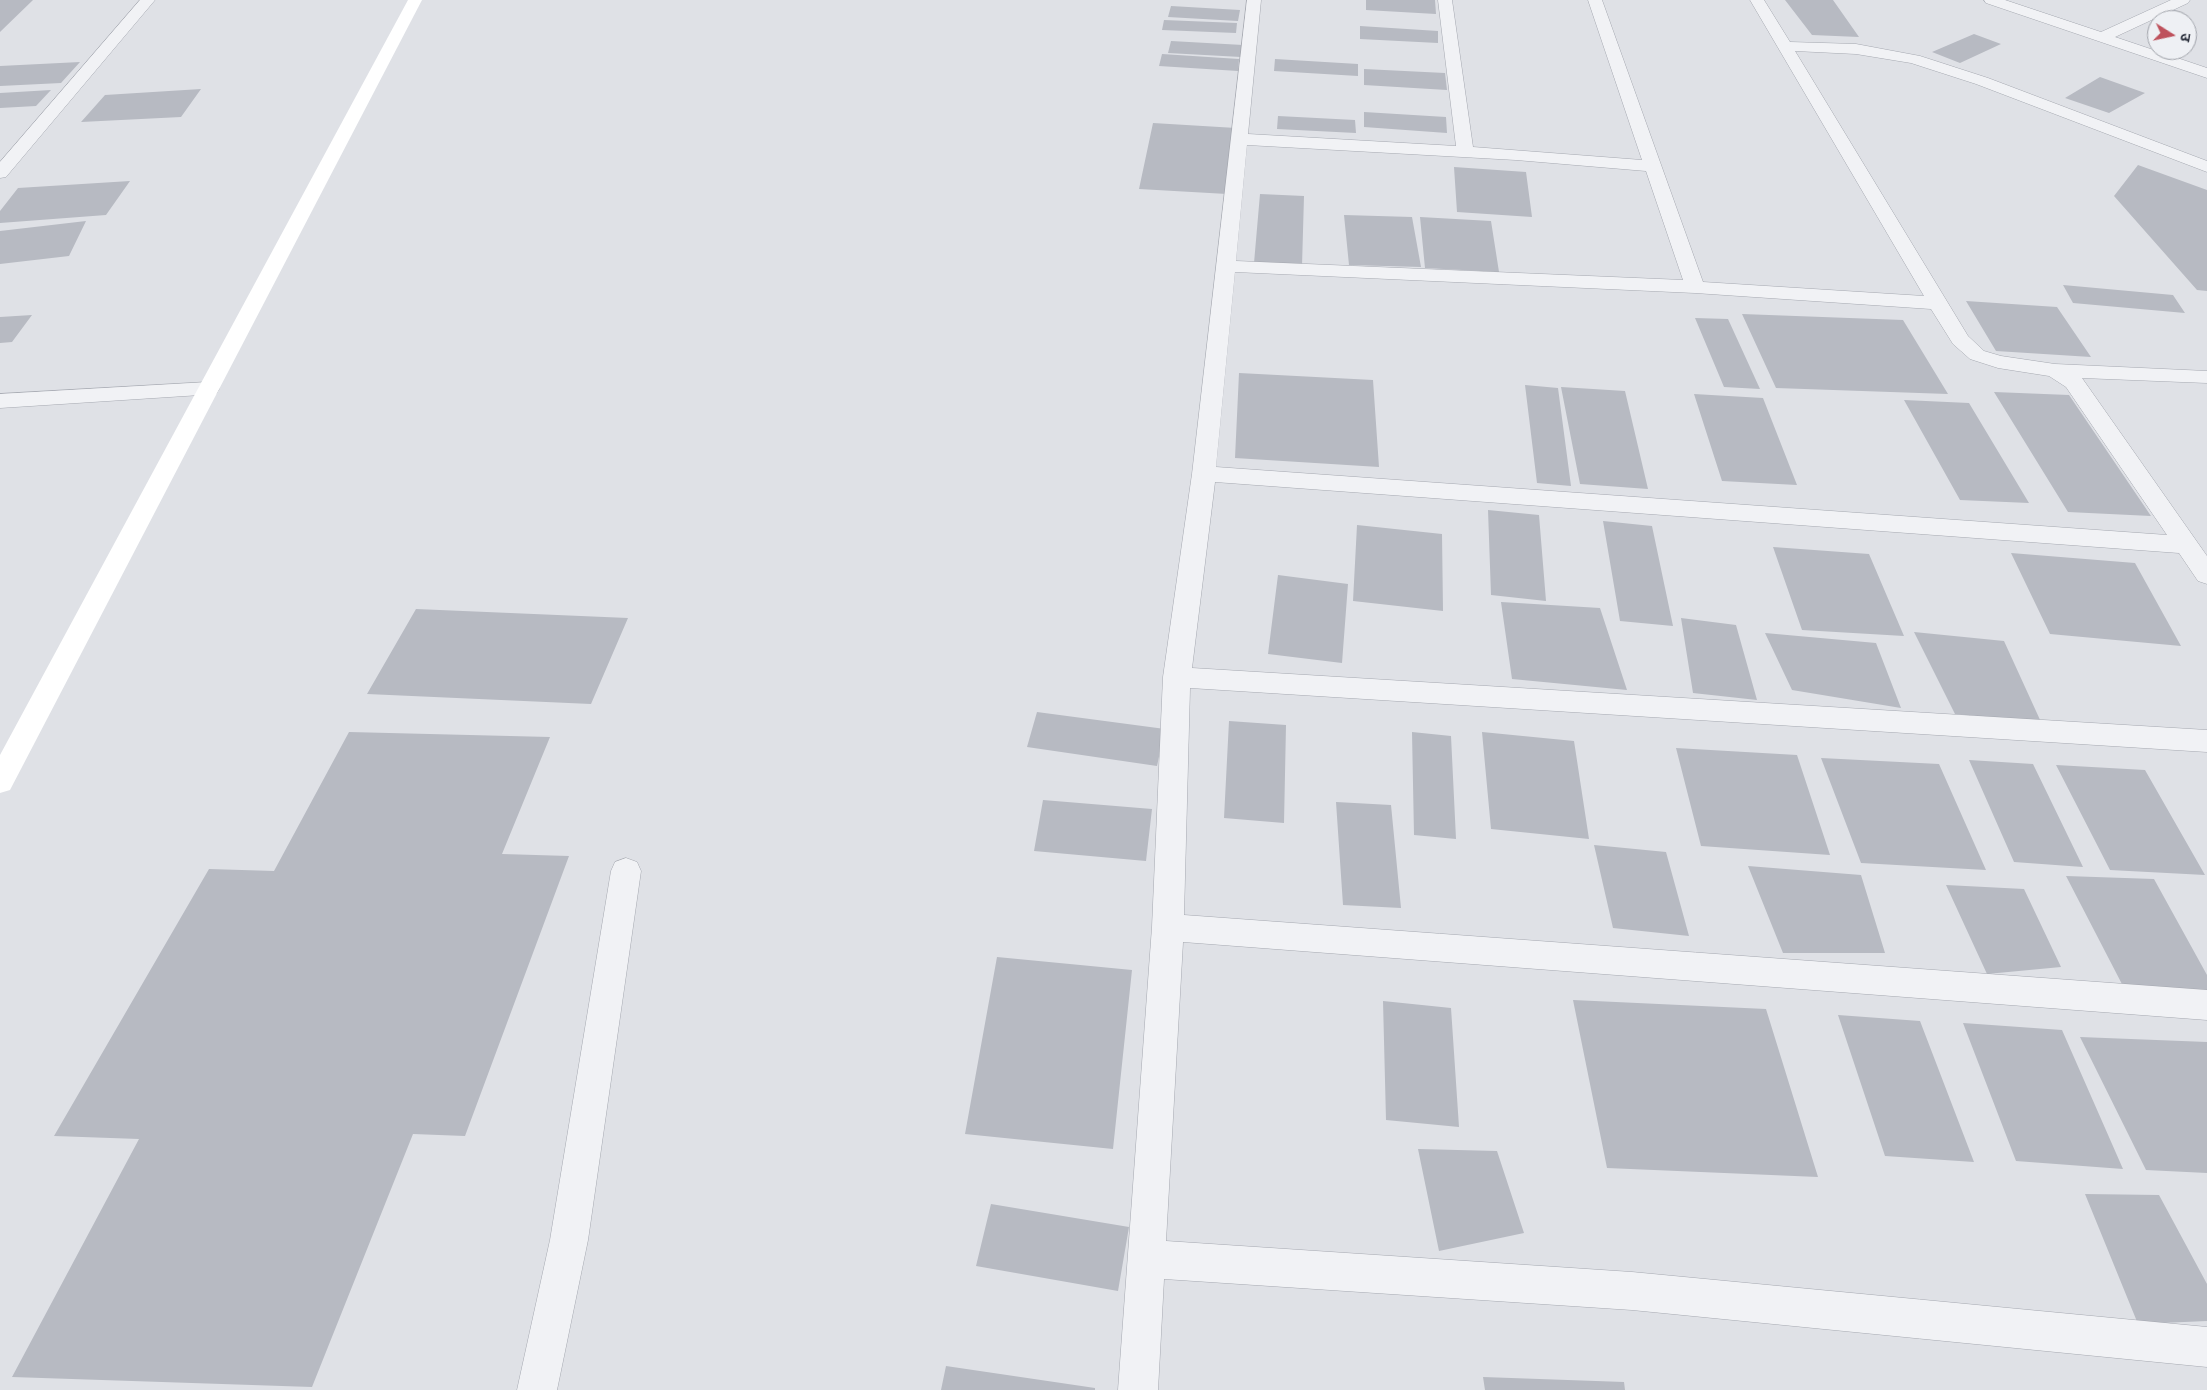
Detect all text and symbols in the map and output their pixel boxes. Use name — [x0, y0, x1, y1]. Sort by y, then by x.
north arrow — [2147, 10, 2197, 60]
text: उ — [2176, 32, 2195, 43]

